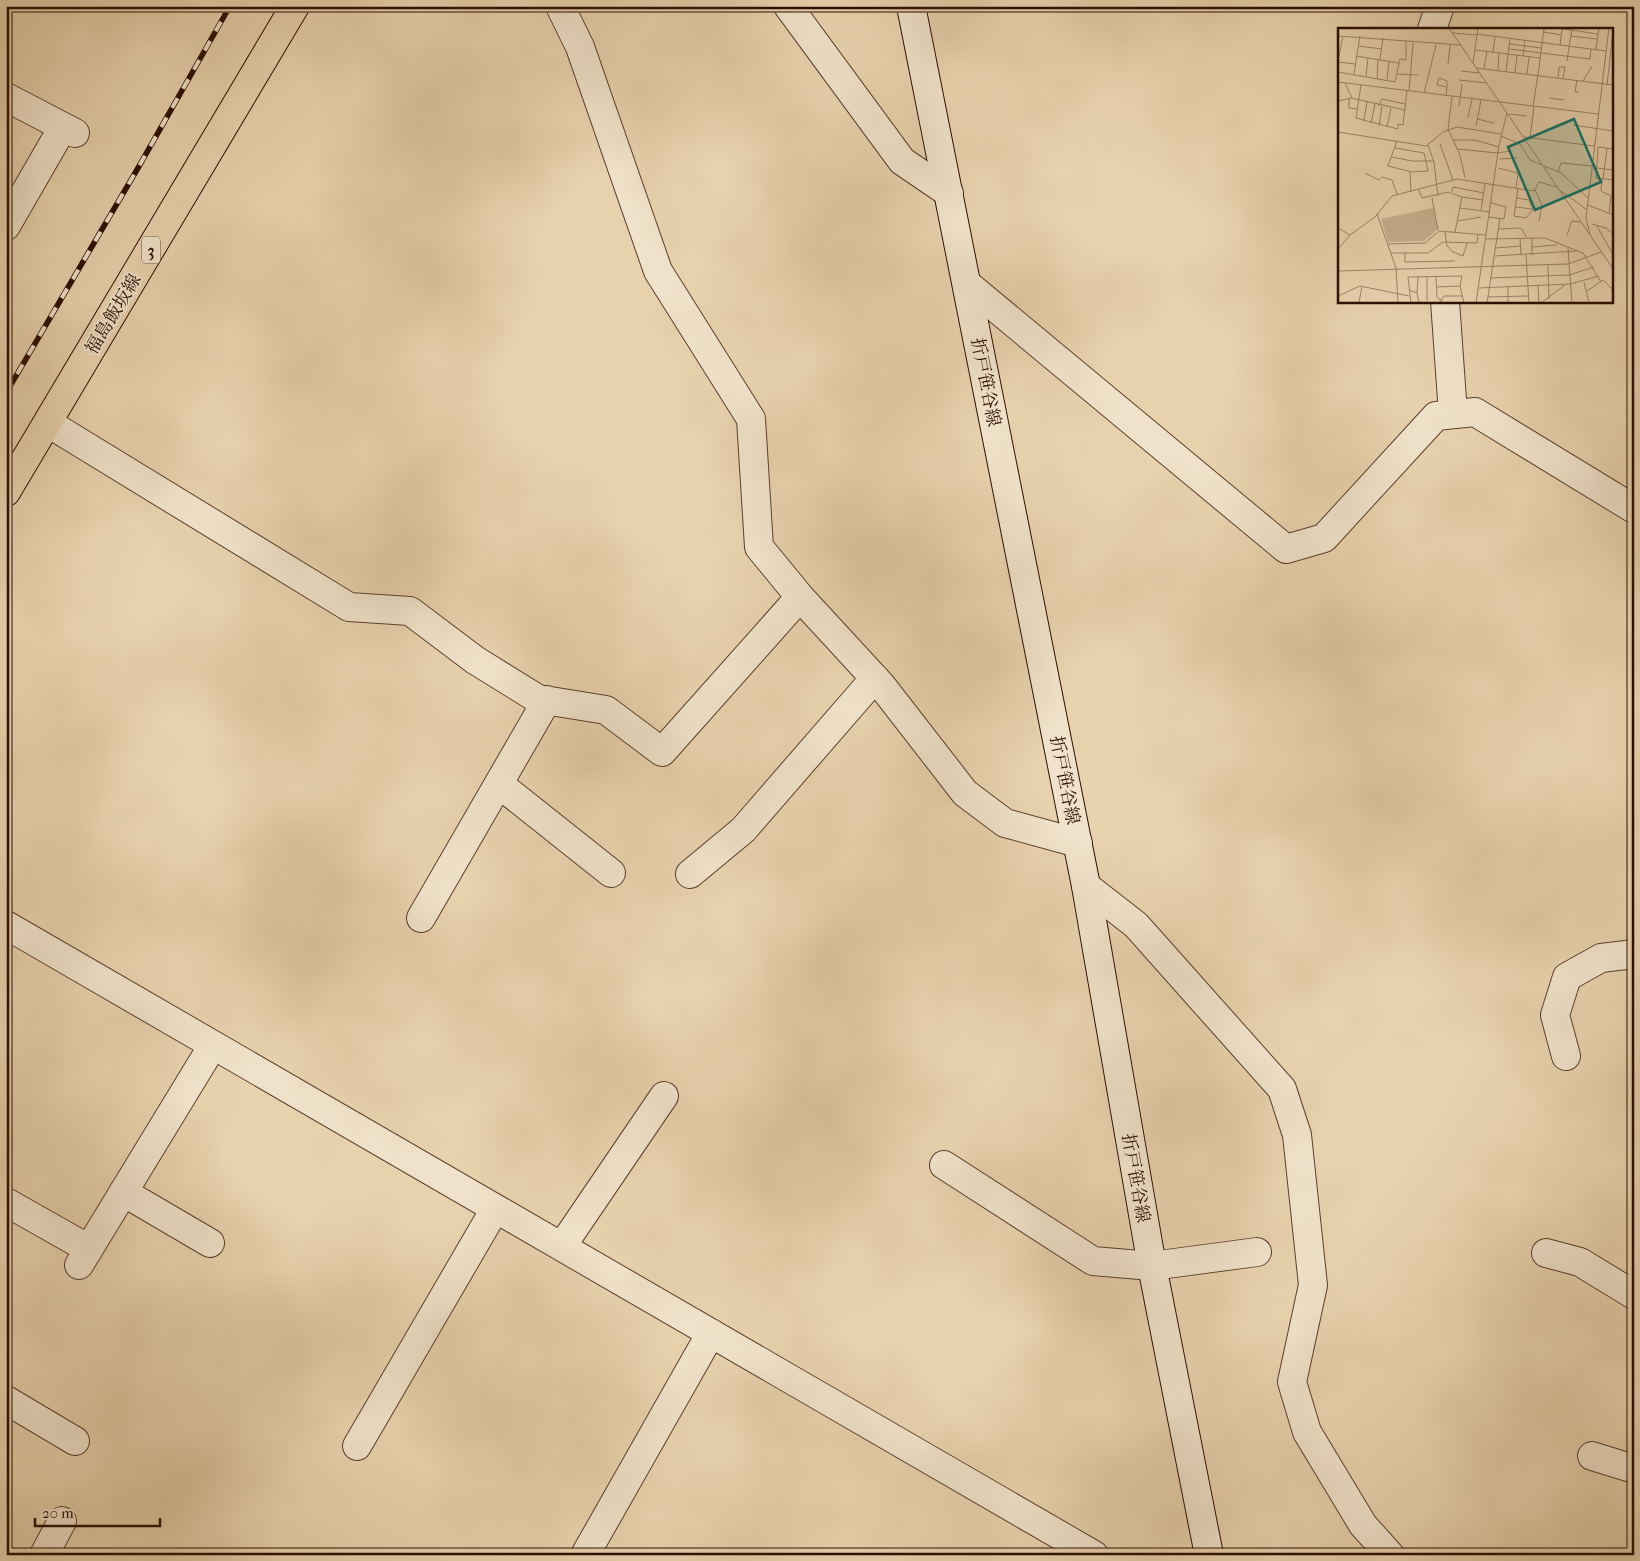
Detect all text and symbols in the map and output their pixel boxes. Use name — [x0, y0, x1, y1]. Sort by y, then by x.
inset map — [1338, 28, 1612, 302]
road number: 3 — [142, 236, 160, 264]
street label: 福島飯坂線 — [81, 270, 146, 358]
street label: 折戸笹谷線 — [967, 336, 1004, 428]
street label: 折戸笹谷線 — [1046, 734, 1083, 826]
street label: 折戸笹谷線 — [1117, 1132, 1154, 1224]
scale bar — [35, 1496, 160, 1528]
text: 20 m — [42, 1504, 74, 1522]

